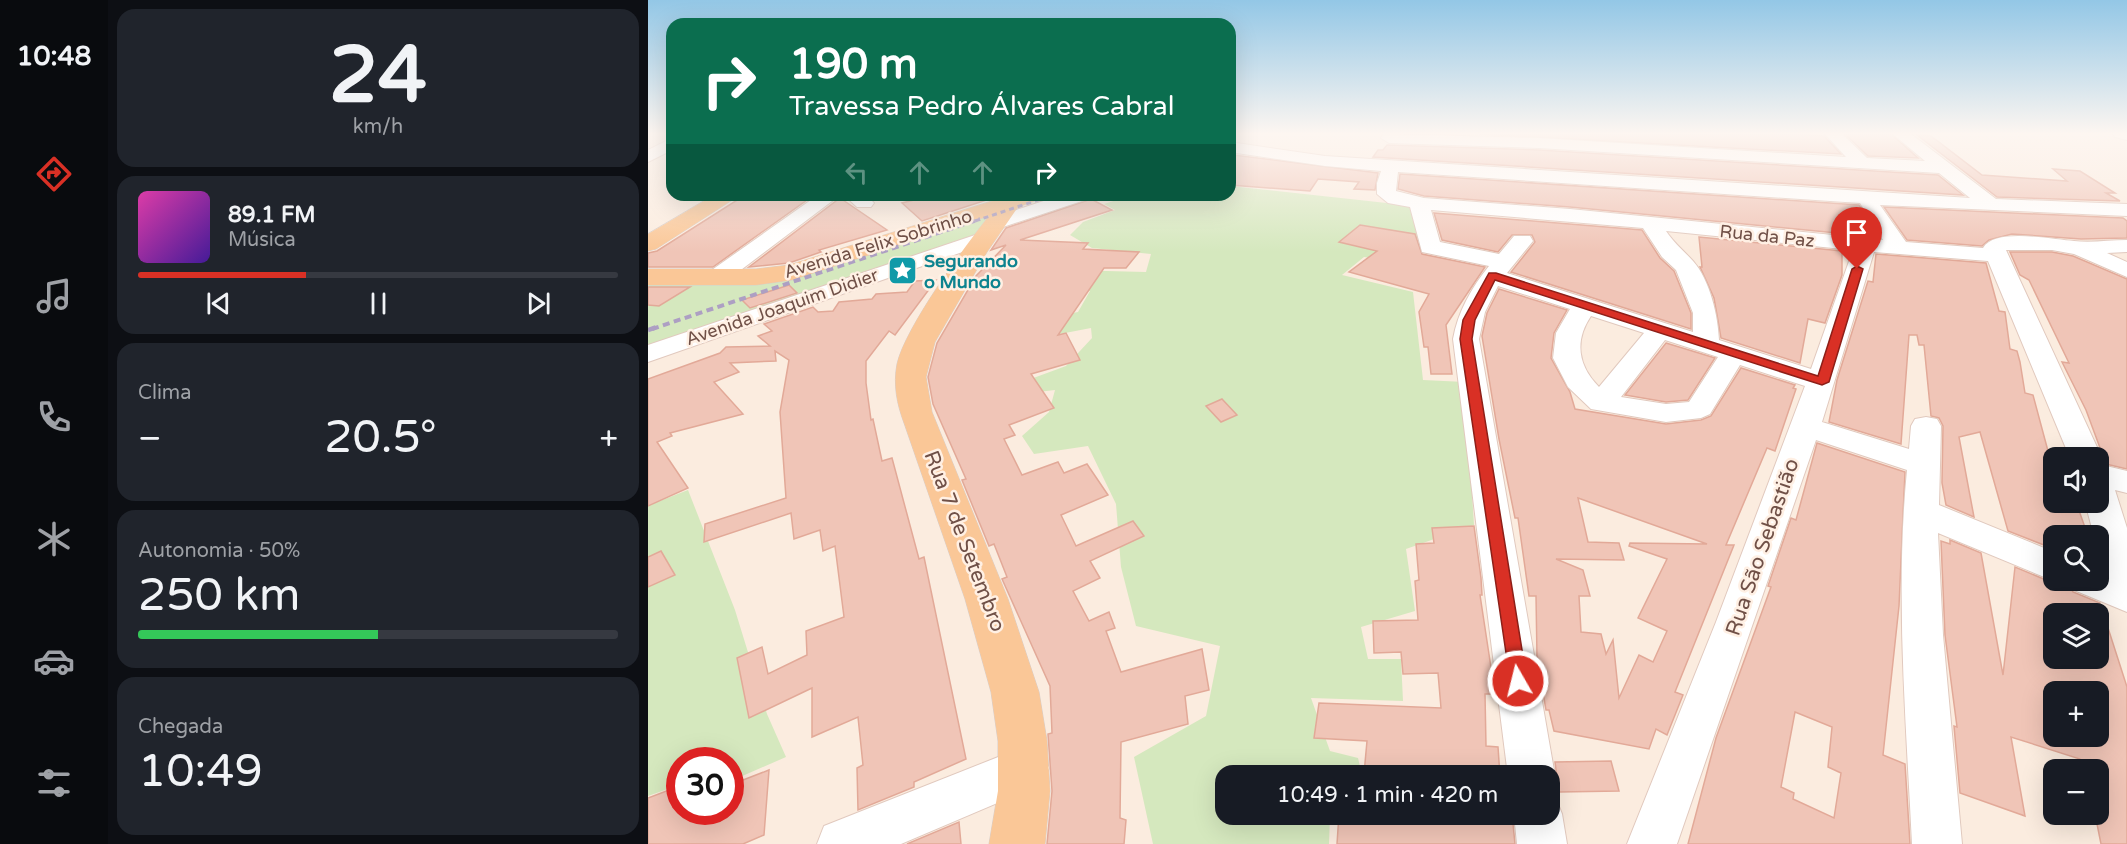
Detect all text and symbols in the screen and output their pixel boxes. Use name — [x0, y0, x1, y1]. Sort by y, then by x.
text: 24 — [329, 29, 427, 123]
text: 190 m — [789, 39, 918, 90]
text: 10:48 — [17, 40, 91, 73]
icon: right — [690, 42, 768, 120]
text: Travessa Pedro Álvares Cabral — [789, 90, 1175, 123]
text: km/h — [353, 115, 403, 139]
icon: directions — [33, 153, 75, 195]
icon: left — [840, 156, 873, 189]
icon: ahead — [903, 156, 936, 189]
icon: ahead — [966, 156, 999, 189]
icon: right — [1029, 156, 1062, 189]
text: 89.1 FM — [228, 202, 316, 228]
street label: Avenida Felix Sobrinho — [781, 205, 975, 283]
pin — [1831, 207, 1882, 269]
icon: arrive — [1840, 216, 1873, 249]
street label: Rua da Paz — [1718, 220, 1816, 252]
text: Música — [228, 228, 296, 252]
place label: Segurando o Mundo — [924, 250, 1018, 293]
place icon: Segurando o Mundo — [887, 255, 919, 287]
street label: Avenida Joaquim Didier — [683, 264, 881, 350]
icon: music — [33, 275, 75, 317]
icon: previous — [202, 287, 235, 320]
icon: pause — [362, 287, 395, 320]
icon: next — [522, 287, 555, 320]
text: Clima — [138, 381, 191, 405]
icon: phone — [33, 396, 75, 438]
text: 20.5° — [324, 411, 437, 465]
text: − — [138, 419, 162, 458]
text: + — [599, 419, 618, 458]
street label: Rua 7 de Setembro — [918, 447, 1011, 635]
map controls — [2043, 447, 2109, 825]
button: sound — [2043, 447, 2109, 513]
street label: Rua São Sebastião — [1720, 455, 1805, 639]
icon: climate — [33, 518, 75, 560]
button: search — [2043, 525, 2109, 591]
text: Autonomia · 50% — [138, 539, 300, 563]
text: 250 km — [138, 569, 300, 623]
button: layers — [2043, 603, 2109, 669]
icon: car — [33, 640, 75, 682]
position arrow — [1486, 649, 1550, 713]
button: + — [2043, 681, 2109, 747]
text: Chegada — [138, 715, 223, 739]
text: 10:49 — [138, 745, 263, 799]
speed limit sign: 30 — [666, 747, 744, 825]
button: − — [2043, 759, 2109, 825]
icon: filters — [33, 762, 75, 804]
text: 10:49 · 1 min · 420 m — [1277, 782, 1498, 808]

